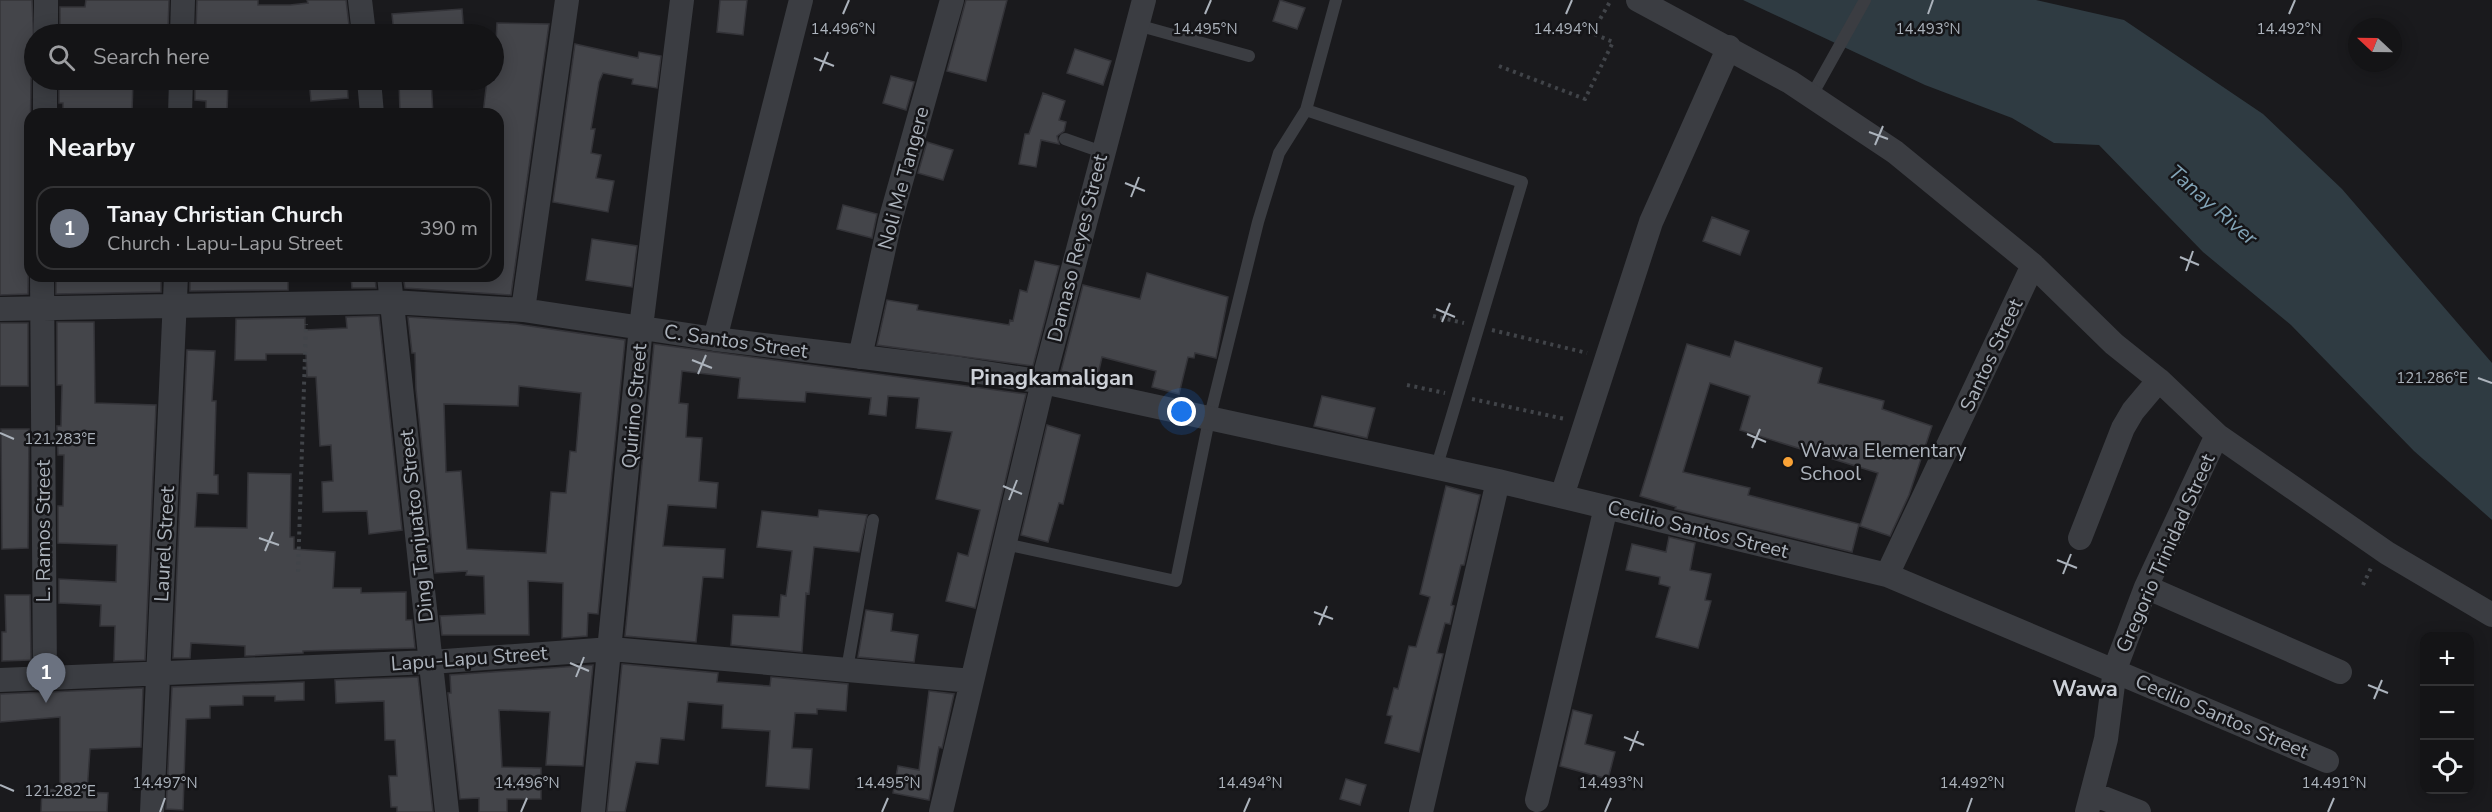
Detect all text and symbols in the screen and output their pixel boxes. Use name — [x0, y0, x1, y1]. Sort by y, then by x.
north arrow — [2348, 18, 2402, 72]
text: 14.496°N — [810, 19, 876, 39]
text: 14.495°N — [1172, 19, 1238, 39]
text: 14.494°N — [1533, 19, 1599, 39]
text: 14.493°N — [1895, 19, 1961, 39]
text: 14.492°N — [2256, 19, 2322, 39]
search box — [24, 24, 504, 90]
icon: search — [45, 41, 78, 74]
text: Search here — [93, 42, 210, 72]
street label: Noli Me Tangere — [871, 104, 936, 253]
text: Nearby — [48, 130, 135, 165]
street label: Damaso Reyes Street — [1041, 150, 1114, 345]
water label: Tanay River — [2162, 158, 2264, 252]
text: Tanay Christian Church — [107, 200, 343, 230]
text: 1 — [64, 215, 76, 242]
text: 390 m — [420, 215, 478, 242]
text: Church · Lapu-Lapu Street — [107, 230, 342, 257]
street label: Santos Street — [1954, 293, 2030, 416]
street label: C. Santos Street — [662, 318, 811, 365]
street label: Quirino Street — [616, 342, 653, 470]
district label: Pinagkamaligan — [970, 363, 1134, 393]
text: 121.286°E — [2396, 368, 2468, 388]
your location — [1167, 397, 1196, 426]
street label: Ding Tanjuatco Street — [393, 427, 440, 624]
text: 121.283°E — [24, 429, 96, 449]
place label: Wawa Elementary School — [1800, 437, 1967, 487]
street label: Gregorio Trinidad Street — [2109, 449, 2222, 657]
marker: Wawa Elementary School — [1781, 455, 1795, 469]
street label: L. Ramos Street — [30, 459, 57, 602]
street label: Laurel Street — [148, 484, 181, 603]
street label: Cecilio Santos Street — [1605, 494, 1792, 565]
map controls — [2420, 632, 2474, 794]
button: + — [2420, 632, 2474, 686]
street label: Lapu-Lapu Street — [390, 639, 549, 677]
pin: 1 — [26, 654, 66, 703]
street label: Cecilio Santos Street — [2131, 668, 2313, 766]
district label: Wawa — [2052, 674, 2118, 704]
button: − — [2420, 686, 2474, 740]
button: locate — [2420, 740, 2474, 794]
text: 14.497°N — [132, 773, 198, 793]
text: 14.496°N — [494, 773, 560, 793]
text: 14.495°N — [855, 773, 921, 793]
text: 14.494°N — [1217, 773, 1283, 793]
text: 14.493°N — [1578, 773, 1644, 793]
text: 14.492°N — [1939, 773, 2005, 793]
text: 14.491°N — [2301, 773, 2367, 793]
text: 121.282°E — [24, 781, 96, 801]

